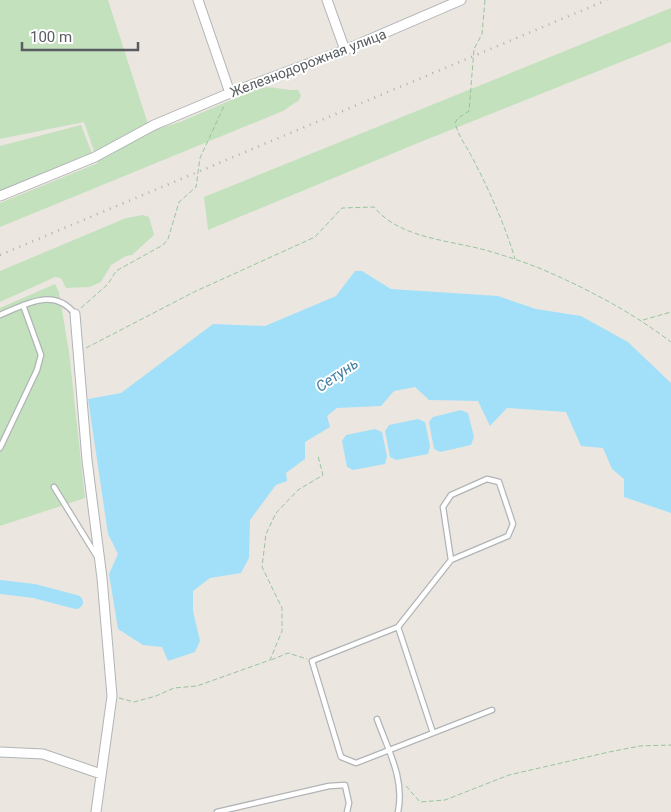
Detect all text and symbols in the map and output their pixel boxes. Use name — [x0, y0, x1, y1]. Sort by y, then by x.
scale bar — [22, 20, 139, 52]
street label: Железнодорожная улица — [228, 26, 388, 100]
text: 100 m — [30, 28, 72, 46]
water label: Сетунь — [312, 354, 362, 396]

